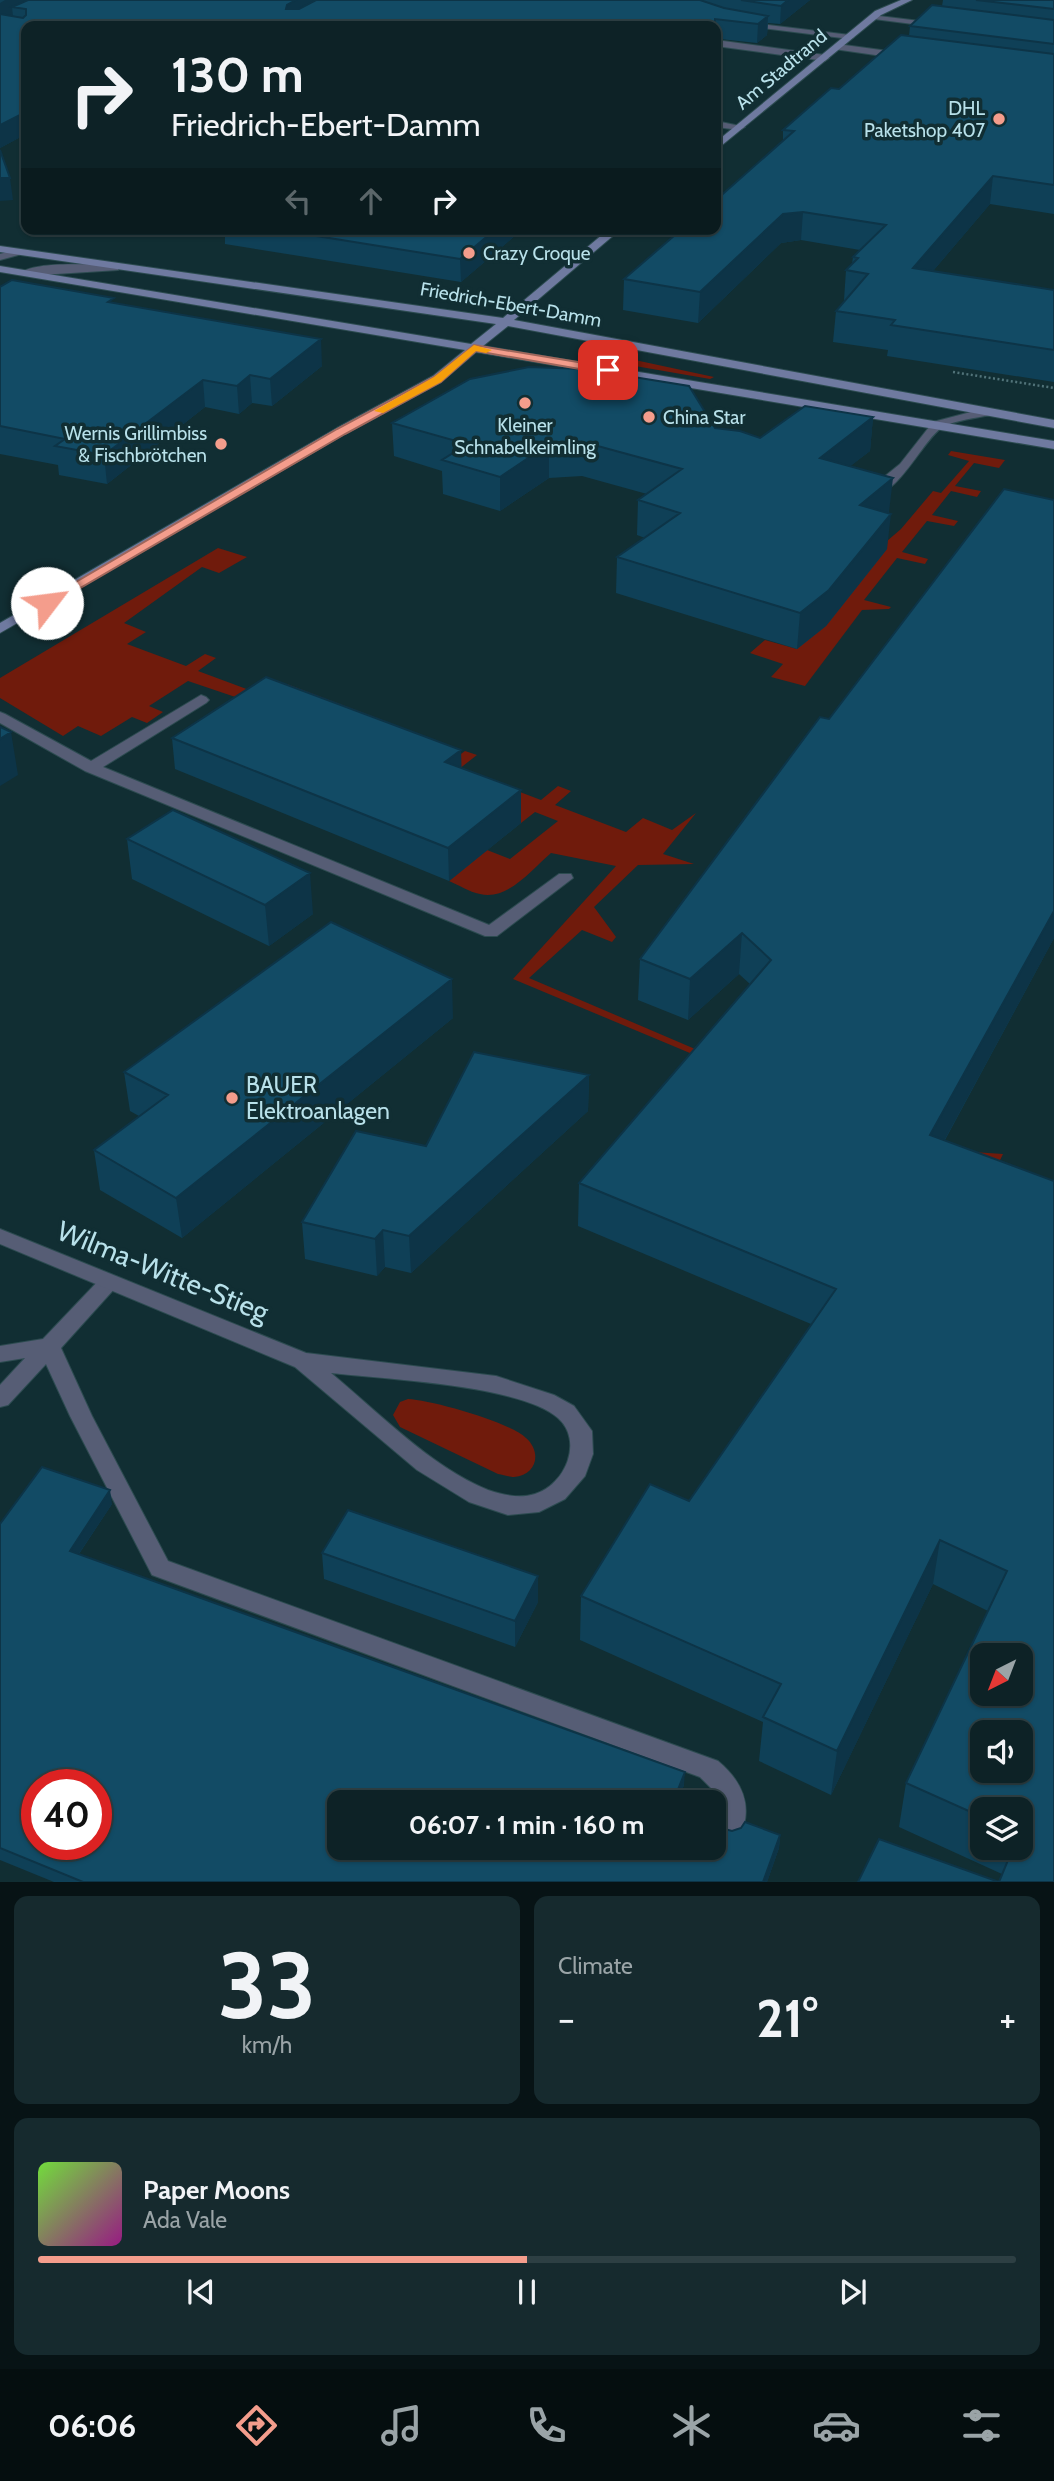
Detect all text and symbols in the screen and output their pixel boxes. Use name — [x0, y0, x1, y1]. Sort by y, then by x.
street label: Am Stadtrand — [731, 25, 832, 114]
text: 130 m — [171, 45, 304, 104]
icon: right — [56, 49, 147, 140]
place label: DHL Paketshop 407 — [864, 97, 985, 142]
text: Friedrich-Ebert-Damm — [171, 105, 481, 144]
marker: DHL Paketshop 407 — [991, 111, 1007, 127]
icon: left — [279, 182, 317, 220]
icon: ahead — [352, 182, 390, 220]
icon: right — [425, 182, 463, 220]
place label: Crazy Croque — [483, 242, 591, 265]
marker: Crazy Croque — [461, 245, 477, 261]
street label: Friedrich-Ebert-Damm — [418, 277, 603, 332]
pin — [578, 340, 638, 400]
icon: arrive — [589, 351, 627, 389]
marker: Kleiner Schnabelkeimling — [517, 395, 533, 411]
place label: China Star — [663, 406, 745, 429]
marker: China Star — [641, 409, 657, 425]
place label: Kleiner Schnabelkeimling — [454, 414, 596, 459]
place label: Wernis Grillimbiss & Fischbrötchen — [65, 422, 207, 467]
marker: Wernis Grillimbiss & Fischbrötchen — [213, 436, 229, 452]
position arrow — [10, 566, 84, 640]
place label: BAUER Elektroanlagen — [246, 1071, 390, 1125]
marker: BAUER Elektroanlagen — [224, 1090, 240, 1106]
street label: Wilma-Witte-Stieg — [52, 1213, 275, 1329]
north arrow — [970, 1643, 1032, 1706]
map controls — [970, 1643, 1033, 1860]
button: sound — [970, 1720, 1033, 1783]
speed limit sign: 40 — [21, 1769, 112, 1860]
button: layers — [970, 1797, 1033, 1860]
text: 06:07 · 1 min · 160 m — [409, 1809, 644, 1841]
text: 33 — [218, 1930, 316, 2041]
text: Climate — [558, 1952, 633, 1980]
text: 21° — [756, 1987, 818, 2050]
text: − — [558, 1995, 575, 2042]
text: + — [999, 1995, 1016, 2042]
text: km/h — [242, 2031, 292, 2059]
text: Paper Moons — [143, 2174, 290, 2206]
text: Ada Vale — [143, 2206, 227, 2234]
icon: previous — [182, 2273, 220, 2311]
icon: pause — [508, 2273, 546, 2311]
icon: next — [834, 2273, 872, 2311]
icon: directions — [232, 2401, 281, 2450]
icon: music — [377, 2401, 426, 2450]
icon: phone — [522, 2401, 571, 2450]
icon: climate — [667, 2401, 716, 2450]
icon: car — [812, 2401, 861, 2450]
icon: filters — [957, 2401, 1006, 2450]
text: 06:06 — [48, 2406, 136, 2445]

